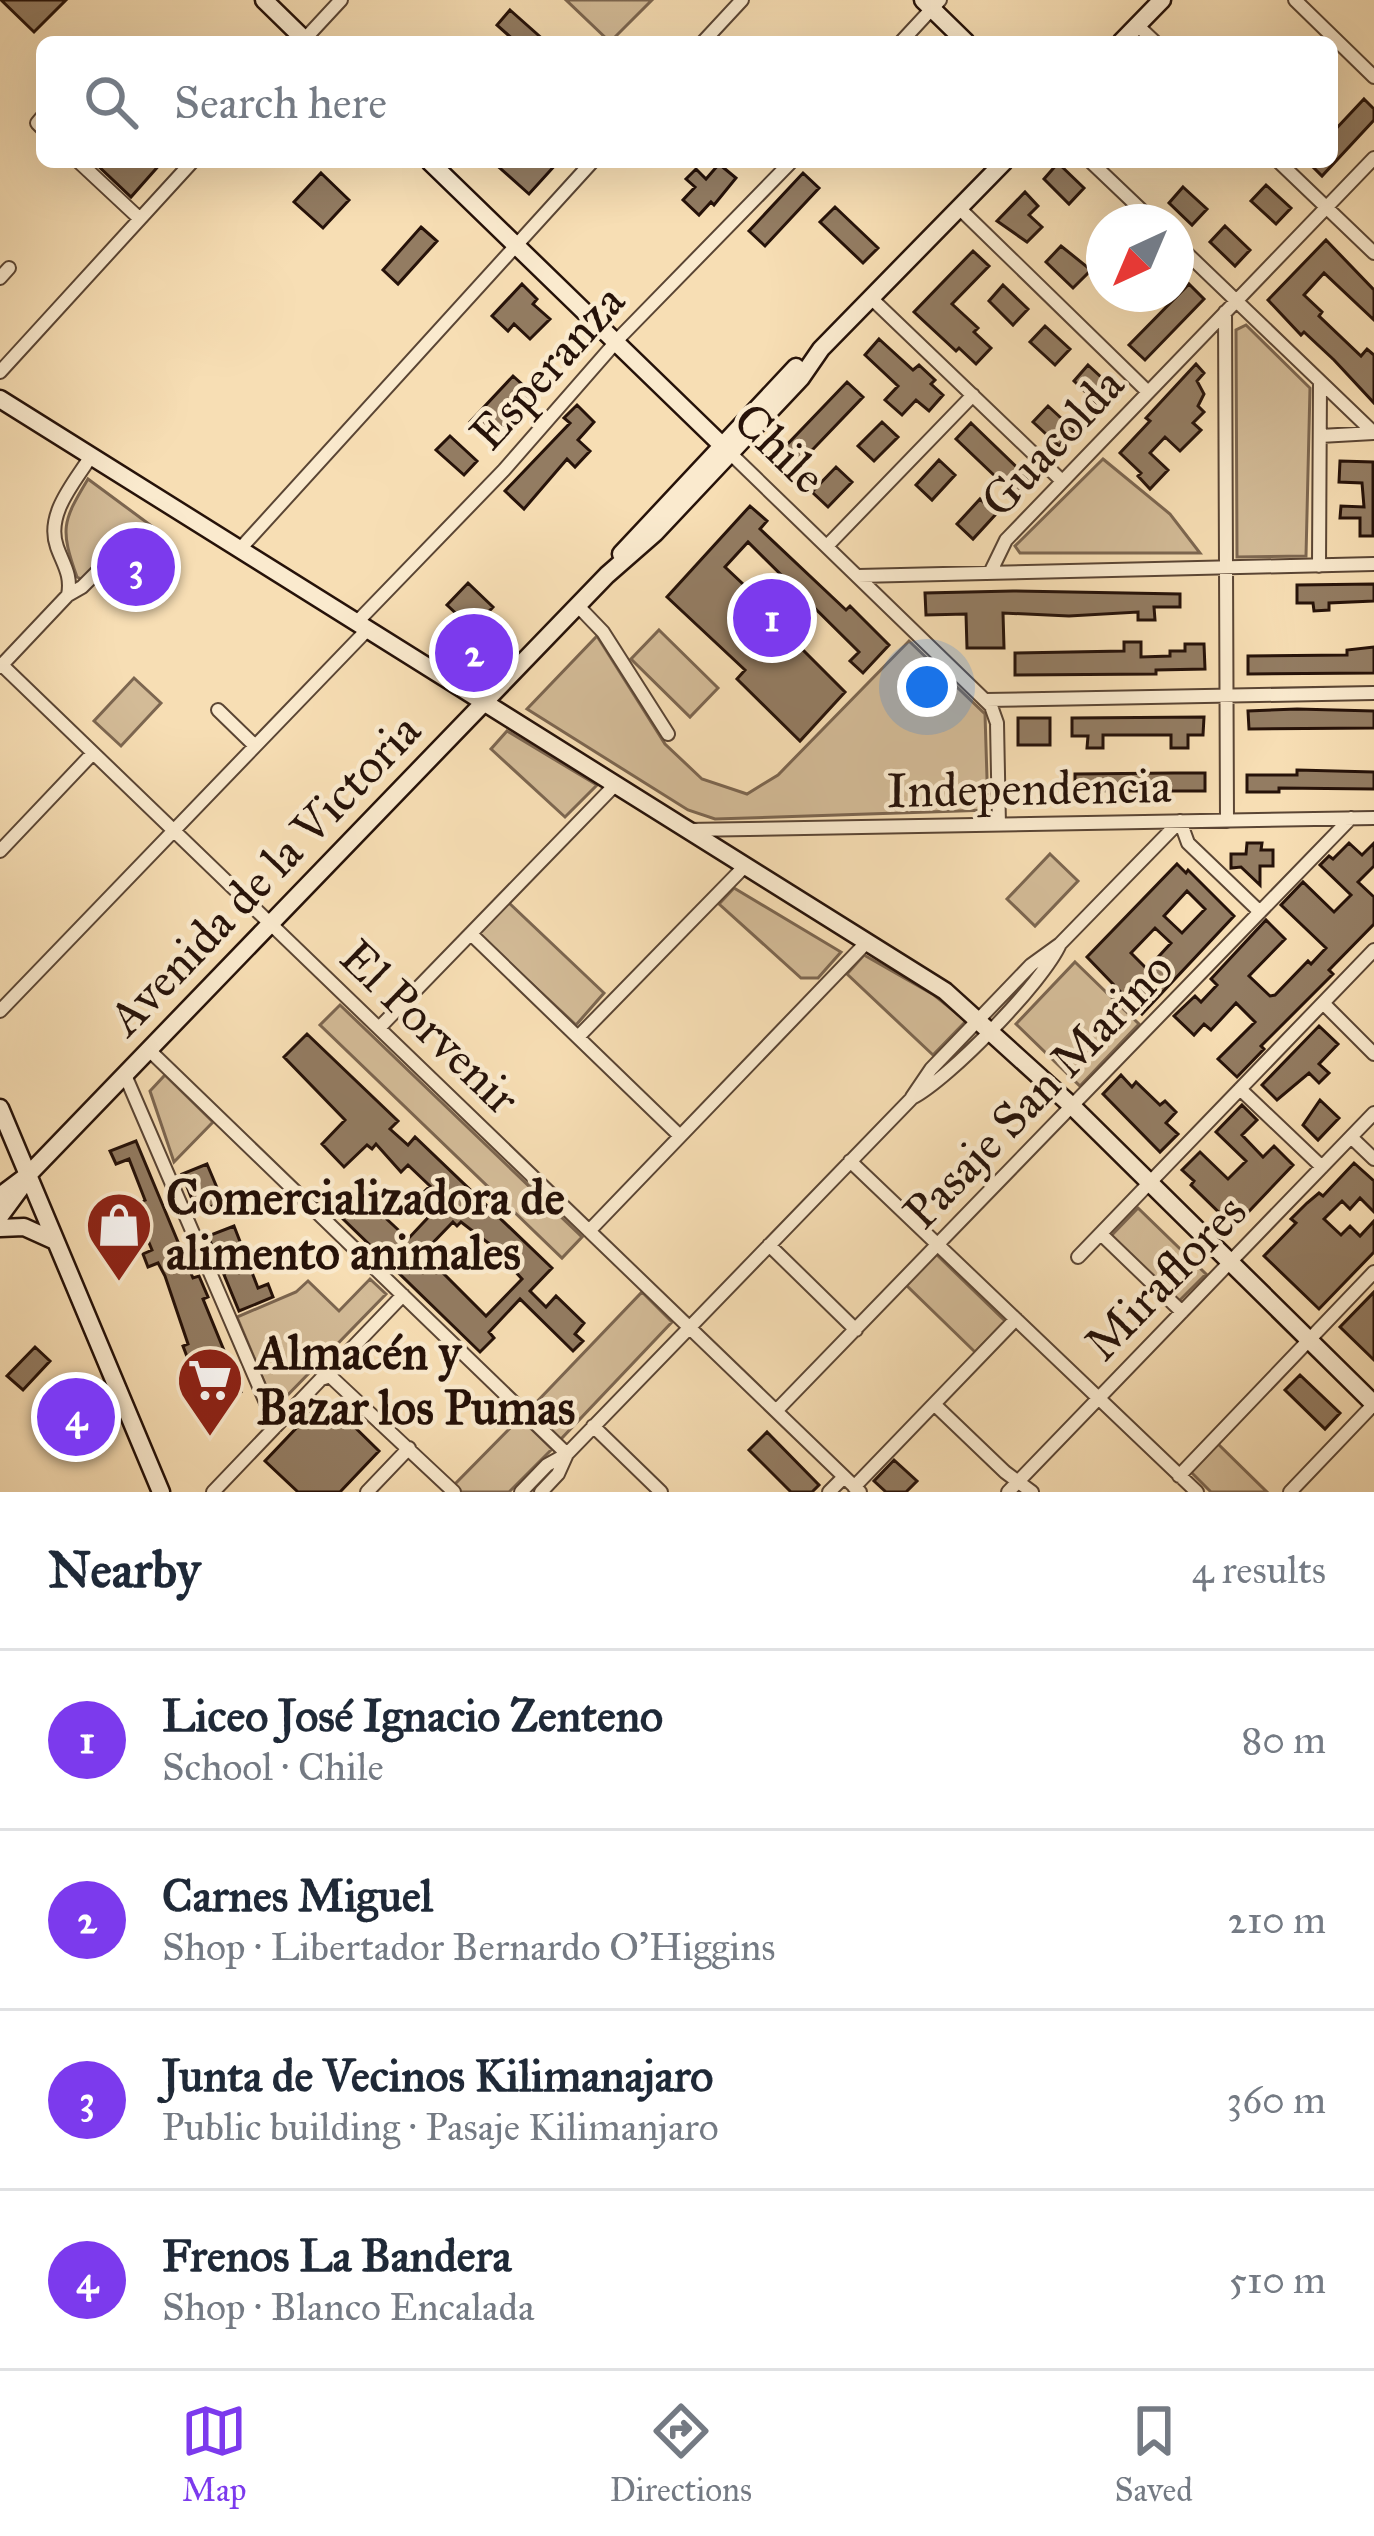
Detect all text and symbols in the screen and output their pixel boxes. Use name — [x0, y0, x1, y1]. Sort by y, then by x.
search box — [36, 36, 1338, 168]
icon: search — [78, 69, 144, 135]
text: Search here — [174, 75, 387, 130]
north arrow — [1086, 204, 1194, 312]
street label: Esperanza — [457, 271, 637, 462]
street label: Guacolda — [968, 355, 1136, 529]
street label: Chile — [722, 390, 838, 506]
pin: 3 — [97, 522, 175, 612]
pin: 1 — [733, 573, 811, 663]
pin: 2 — [435, 608, 513, 698]
your location — [897, 657, 957, 717]
street label: Avenida de la Victoria — [94, 700, 433, 1048]
street label: Independencia — [886, 756, 1172, 820]
street label: El Porvenir — [328, 927, 532, 1127]
street label: Pasaje San Marino — [891, 939, 1185, 1241]
place label: Comercializadora de alimento animales — [166, 1168, 565, 1282]
street label: Miraflores — [1072, 1182, 1258, 1372]
shop icon: Comercializadora de alimento animales — [84, 1190, 154, 1284]
place label: Almacén y Bazar los Pumas — [253, 1323, 575, 1437]
supermarket icon: Almacén y Bazar los Pumas — [175, 1345, 245, 1439]
pin: 4 — [37, 1372, 115, 1462]
text: Nearby — [48, 1539, 200, 1601]
text: 4 results — [1192, 1546, 1326, 1594]
text: Liceo José Ignacio Zenteno — [162, 1688, 663, 1743]
text: 1 — [79, 1716, 95, 1764]
text: 80 m — [1241, 1716, 1326, 1764]
text: School · Chile — [162, 1743, 384, 1791]
text: Carnes Miguel — [162, 1868, 433, 1923]
text: 2 — [77, 1896, 97, 1944]
text: 210 m — [1228, 1896, 1326, 1944]
text: Shop · Libertador Bernardo O'Higgins — [162, 1923, 776, 1971]
text: Junta de Vecinos Kilimanajaro — [162, 2048, 713, 2103]
text: 3 — [79, 2076, 95, 2124]
text: 360 m — [1227, 2076, 1326, 2124]
text: Public building · Pasaje Kilimanjaro — [162, 2103, 719, 2151]
text: Frenos La Bandera — [162, 2228, 511, 2283]
text: 4 — [76, 2256, 98, 2304]
text: 510 m — [1229, 2256, 1326, 2304]
text: Shop · Blanco Encalada — [162, 2283, 534, 2331]
tab: Map — [181, 2398, 247, 2510]
tab: Directions — [610, 2398, 752, 2510]
tab: Saved — [1114, 2398, 1193, 2510]

